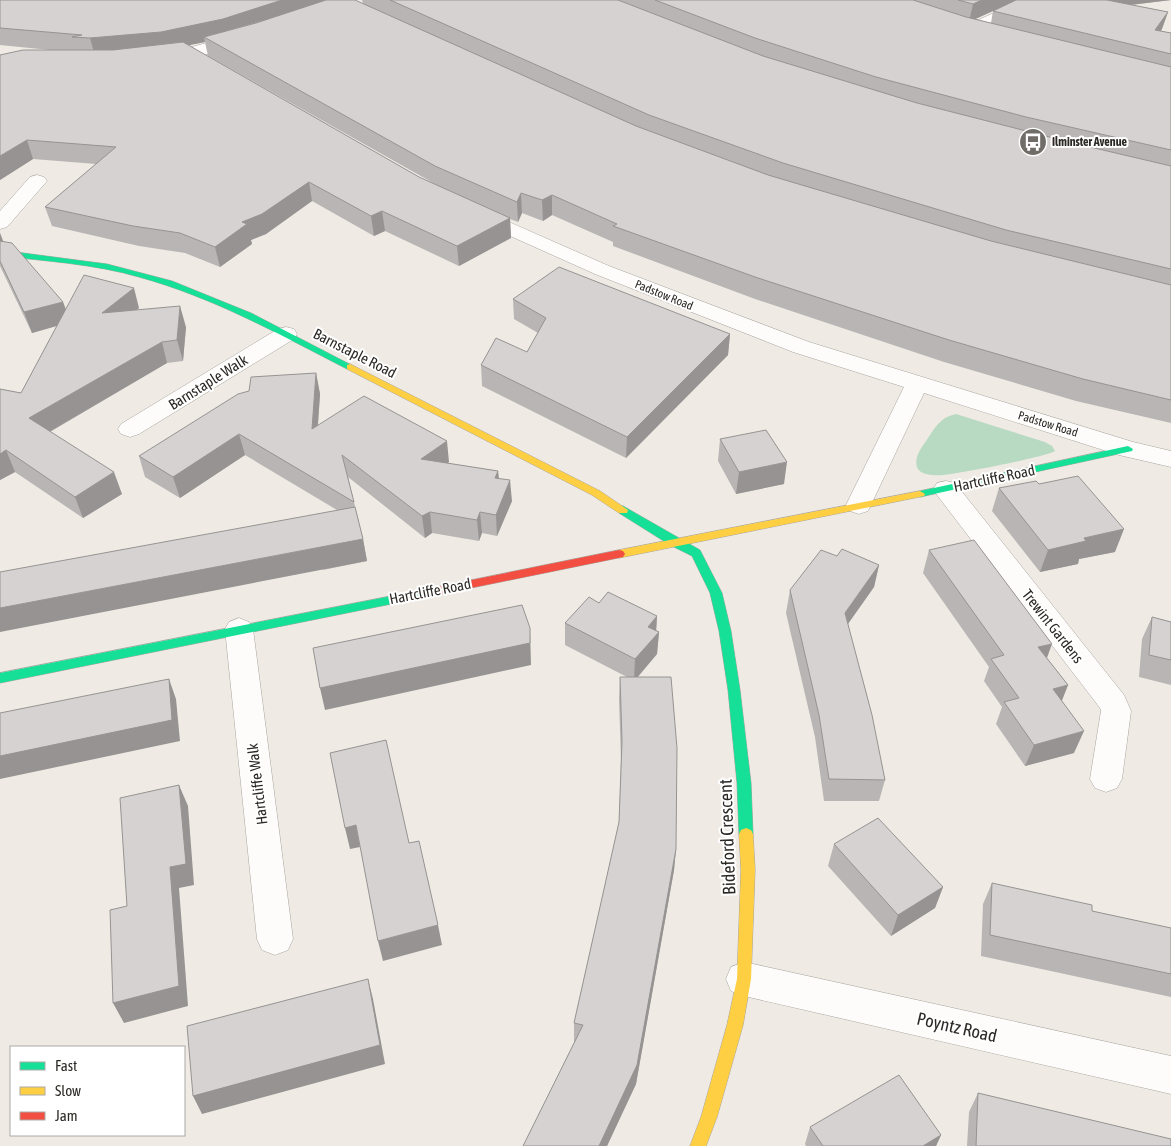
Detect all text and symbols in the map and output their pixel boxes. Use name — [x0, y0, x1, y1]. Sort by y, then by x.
bus stop icon: Ilminster Avenue — [1018, 127, 1048, 157]
place label: Ilminster Avenue — [1052, 135, 1127, 149]
street label: Padstow Road — [633, 277, 695, 313]
street label: Barnstaple Road — [311, 325, 399, 381]
street label: Barnstaple Walk — [165, 351, 251, 413]
street label: Padstow Road — [1016, 408, 1080, 440]
street label: Hartcliffe Road — [952, 461, 1036, 495]
street label: Hartcliffe Road — [388, 575, 472, 607]
street label: Trewint Gardens — [1019, 586, 1087, 666]
street label: Hartcliffe Walk — [244, 742, 270, 826]
street label: Bideford Crescent — [714, 779, 740, 895]
street label: Poyntz Road — [915, 1008, 999, 1046]
legend — [10, 1046, 185, 1136]
text: Fast — [55, 1057, 77, 1074]
text: Slow — [55, 1082, 81, 1099]
text: Jam — [55, 1107, 78, 1124]

